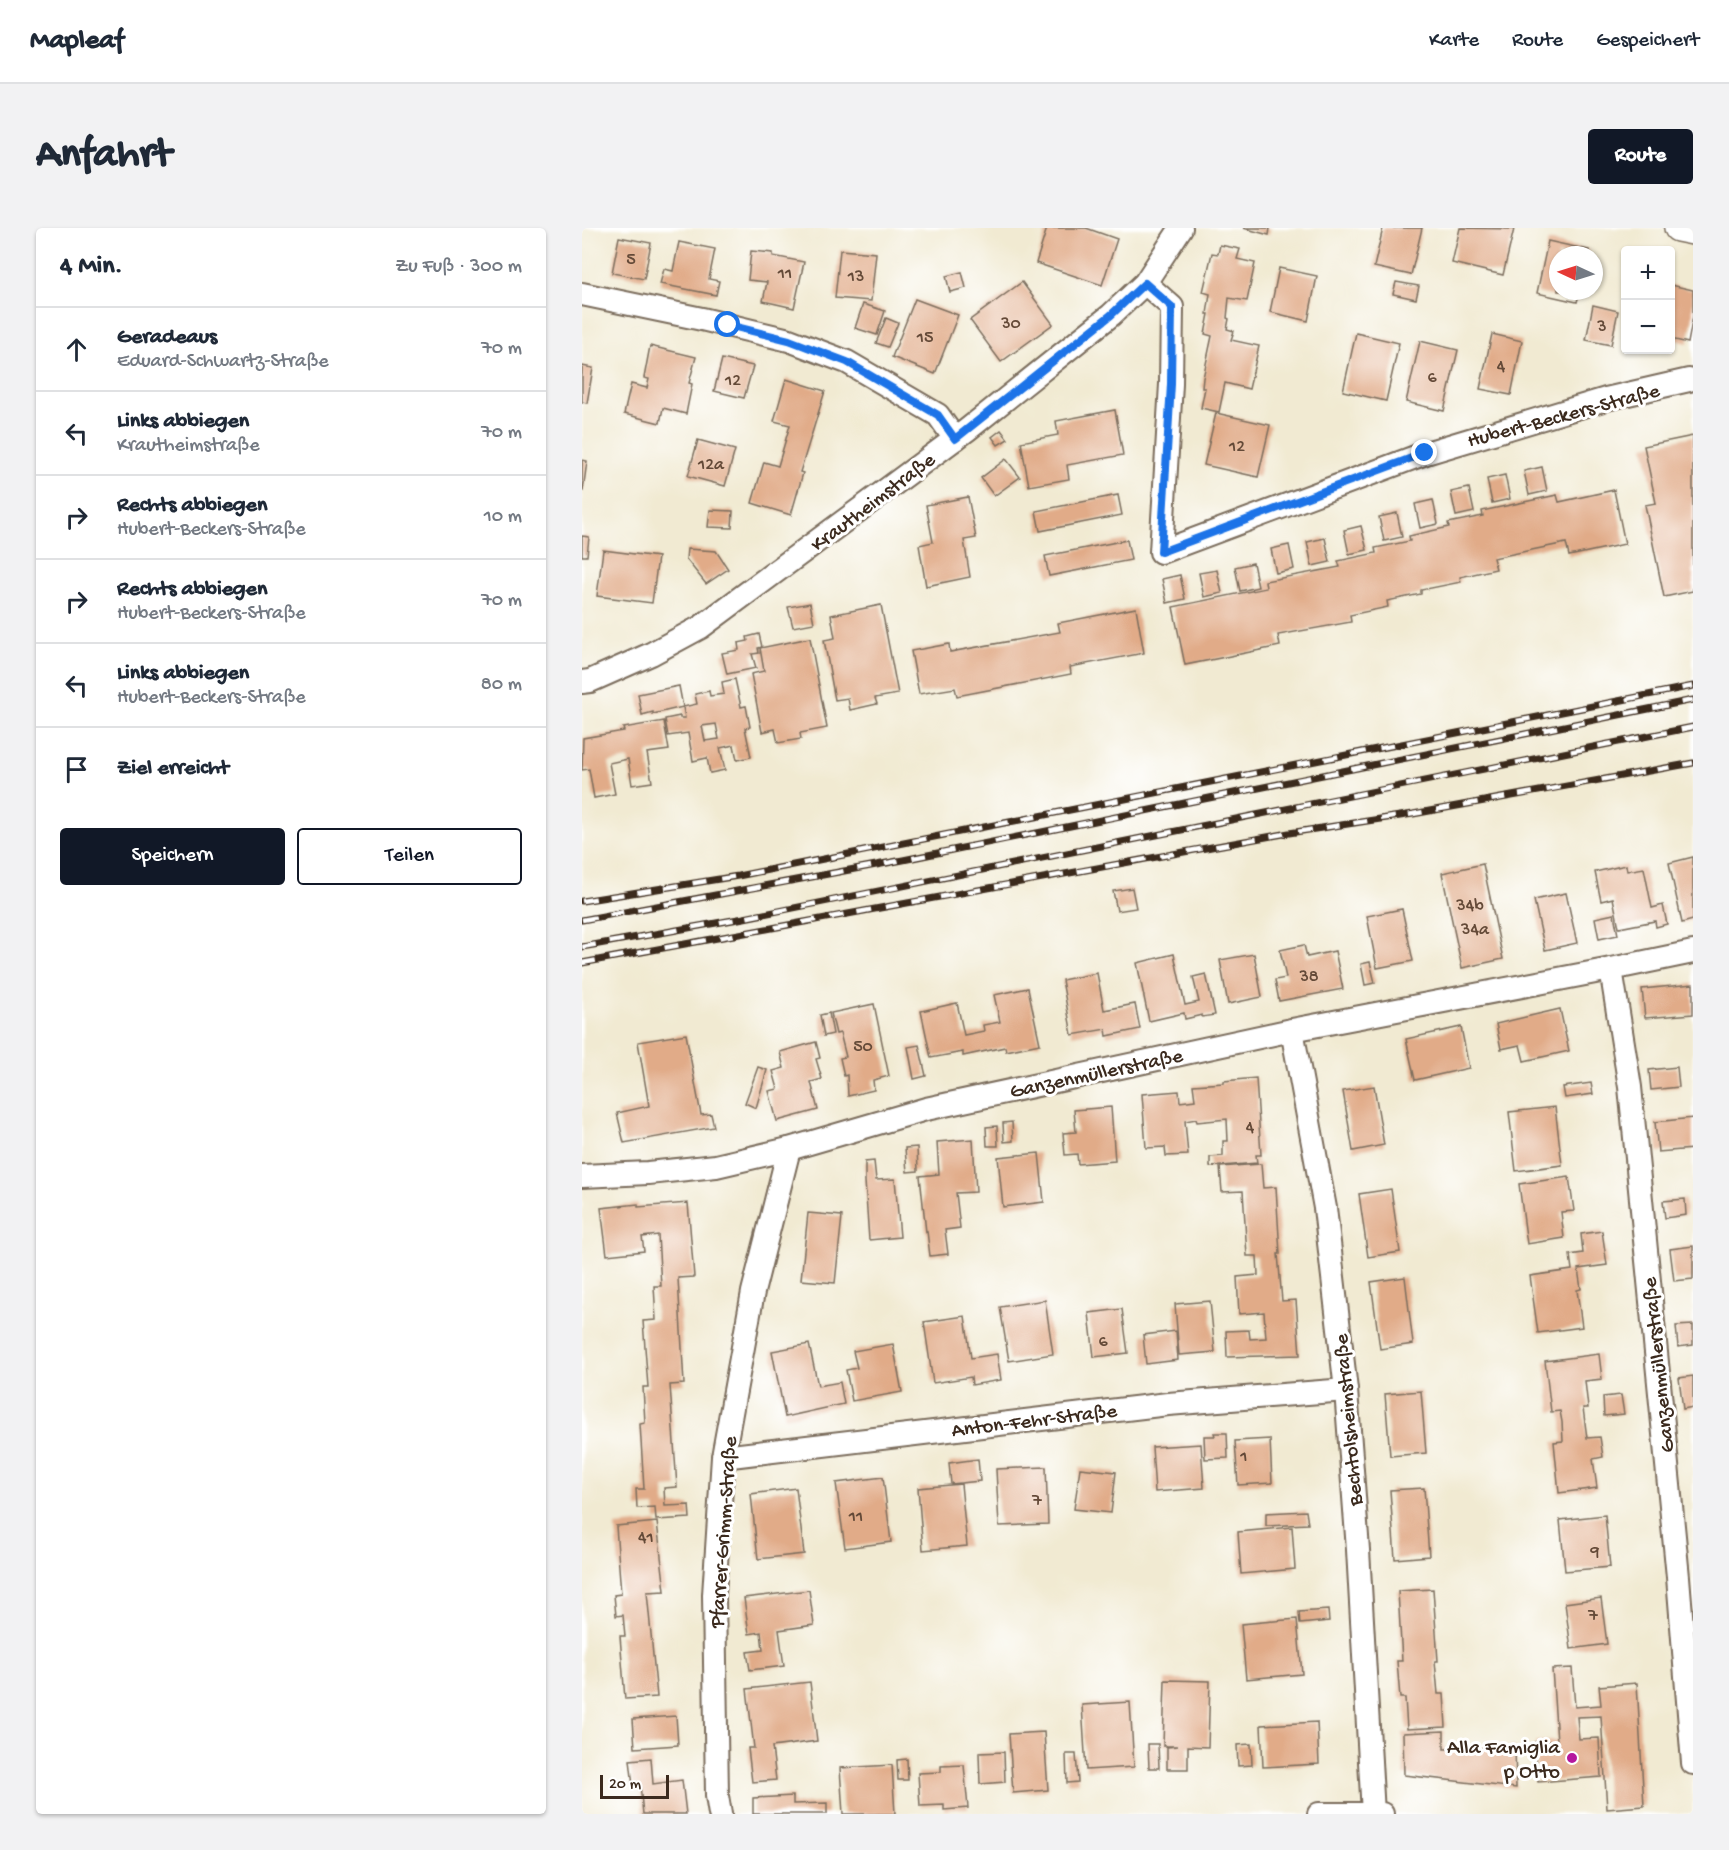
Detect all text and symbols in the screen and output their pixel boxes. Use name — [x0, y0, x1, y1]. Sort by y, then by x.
text: Mapleaf — [30, 25, 124, 58]
text: Karte — [1429, 29, 1479, 54]
text: Route — [1512, 29, 1563, 54]
text: Gespeichert — [1596, 29, 1699, 54]
button: Route — [1588, 129, 1693, 184]
text: Anfahrt — [36, 132, 171, 181]
north arrow — [1549, 246, 1603, 300]
map controls — [1621, 246, 1675, 354]
button: + — [1621, 246, 1675, 300]
house number: 5 — [626, 250, 636, 271]
text: 4 Min. — [60, 252, 123, 283]
text: Zu Fuß · 300 m — [395, 256, 522, 279]
house number: 11 — [777, 264, 792, 285]
house number: 13 — [847, 267, 864, 288]
button: − — [1621, 300, 1675, 354]
route start — [714, 311, 740, 337]
house number: 30 — [1000, 314, 1021, 335]
house number: 3 — [1596, 317, 1607, 338]
text: Geradeaus — [117, 325, 217, 351]
house number: 15 — [916, 328, 933, 349]
icon: ahead — [60, 333, 93, 366]
text: 70 m — [481, 338, 522, 361]
text: Eduard-Schwartz-Straße — [117, 351, 329, 374]
house number: 4 — [1497, 357, 1506, 378]
house number: 6 — [1427, 368, 1437, 389]
house number: 12 — [724, 371, 741, 392]
street label: Hubert-Beckers-Straße — [1465, 379, 1664, 455]
text: Links abbiegen — [117, 409, 249, 435]
icon: left — [60, 417, 93, 450]
text: 70 m — [481, 422, 522, 445]
text: Krautheimstraße — [117, 435, 260, 458]
house number: 12 — [1228, 437, 1245, 458]
route end — [1411, 439, 1437, 465]
street label: Krautheimstraße — [807, 448, 942, 559]
house number: 12a — [697, 455, 725, 476]
text: Rechts abbiegen — [117, 493, 267, 519]
icon: right — [60, 501, 93, 534]
text: 10 m — [484, 506, 522, 529]
text: Hubert-Beckers-Straße — [117, 519, 306, 542]
text: Rechts abbiegen — [117, 577, 267, 603]
icon: right — [60, 585, 93, 618]
text: 70 m — [481, 590, 522, 613]
text: Hubert-Beckers-Straße — [117, 603, 306, 626]
text: Links abbiegen — [117, 661, 249, 687]
icon: left — [60, 669, 93, 702]
text: 80 m — [481, 674, 522, 697]
text: Hubert-Beckers-Straße — [117, 687, 306, 710]
icon: arrive — [60, 753, 93, 786]
text: Ziel erreicht — [117, 756, 229, 782]
button: Speichern — [60, 828, 285, 885]
button: Teilen — [297, 828, 522, 885]
house number: 34b — [1455, 896, 1484, 917]
house number: 34a — [1460, 920, 1490, 941]
house number: 38 — [1298, 967, 1319, 988]
house number: 50 — [853, 1037, 873, 1058]
street label: Ganzenmüllerstraße — [1008, 1045, 1187, 1106]
house number: 4 — [1246, 1118, 1255, 1139]
street label: Ganzenmüllerstraße — [1639, 1275, 1682, 1454]
house number: 6 — [1098, 1332, 1108, 1353]
street label: Bechtolsheimstraße — [1330, 1332, 1371, 1508]
street label: Anton-Fehr-Straße — [950, 1400, 1120, 1445]
street label: Pfarrer-Grimm-Straße — [706, 1434, 745, 1630]
house number: 1 — [1239, 1447, 1248, 1468]
house number: 7 — [1031, 1491, 1042, 1512]
house number: 11 — [848, 1507, 863, 1528]
house number: 41 — [638, 1528, 654, 1549]
house number: 9 — [1589, 1542, 1600, 1563]
house number: 7 — [1587, 1606, 1598, 1627]
place label: Alla Famiglia p Otto — [1447, 1737, 1561, 1786]
marker: Alla Famiglia p Otto — [1565, 1751, 1579, 1765]
scale bar — [600, 1772, 669, 1800]
text: 20 m — [609, 1776, 641, 1795]

